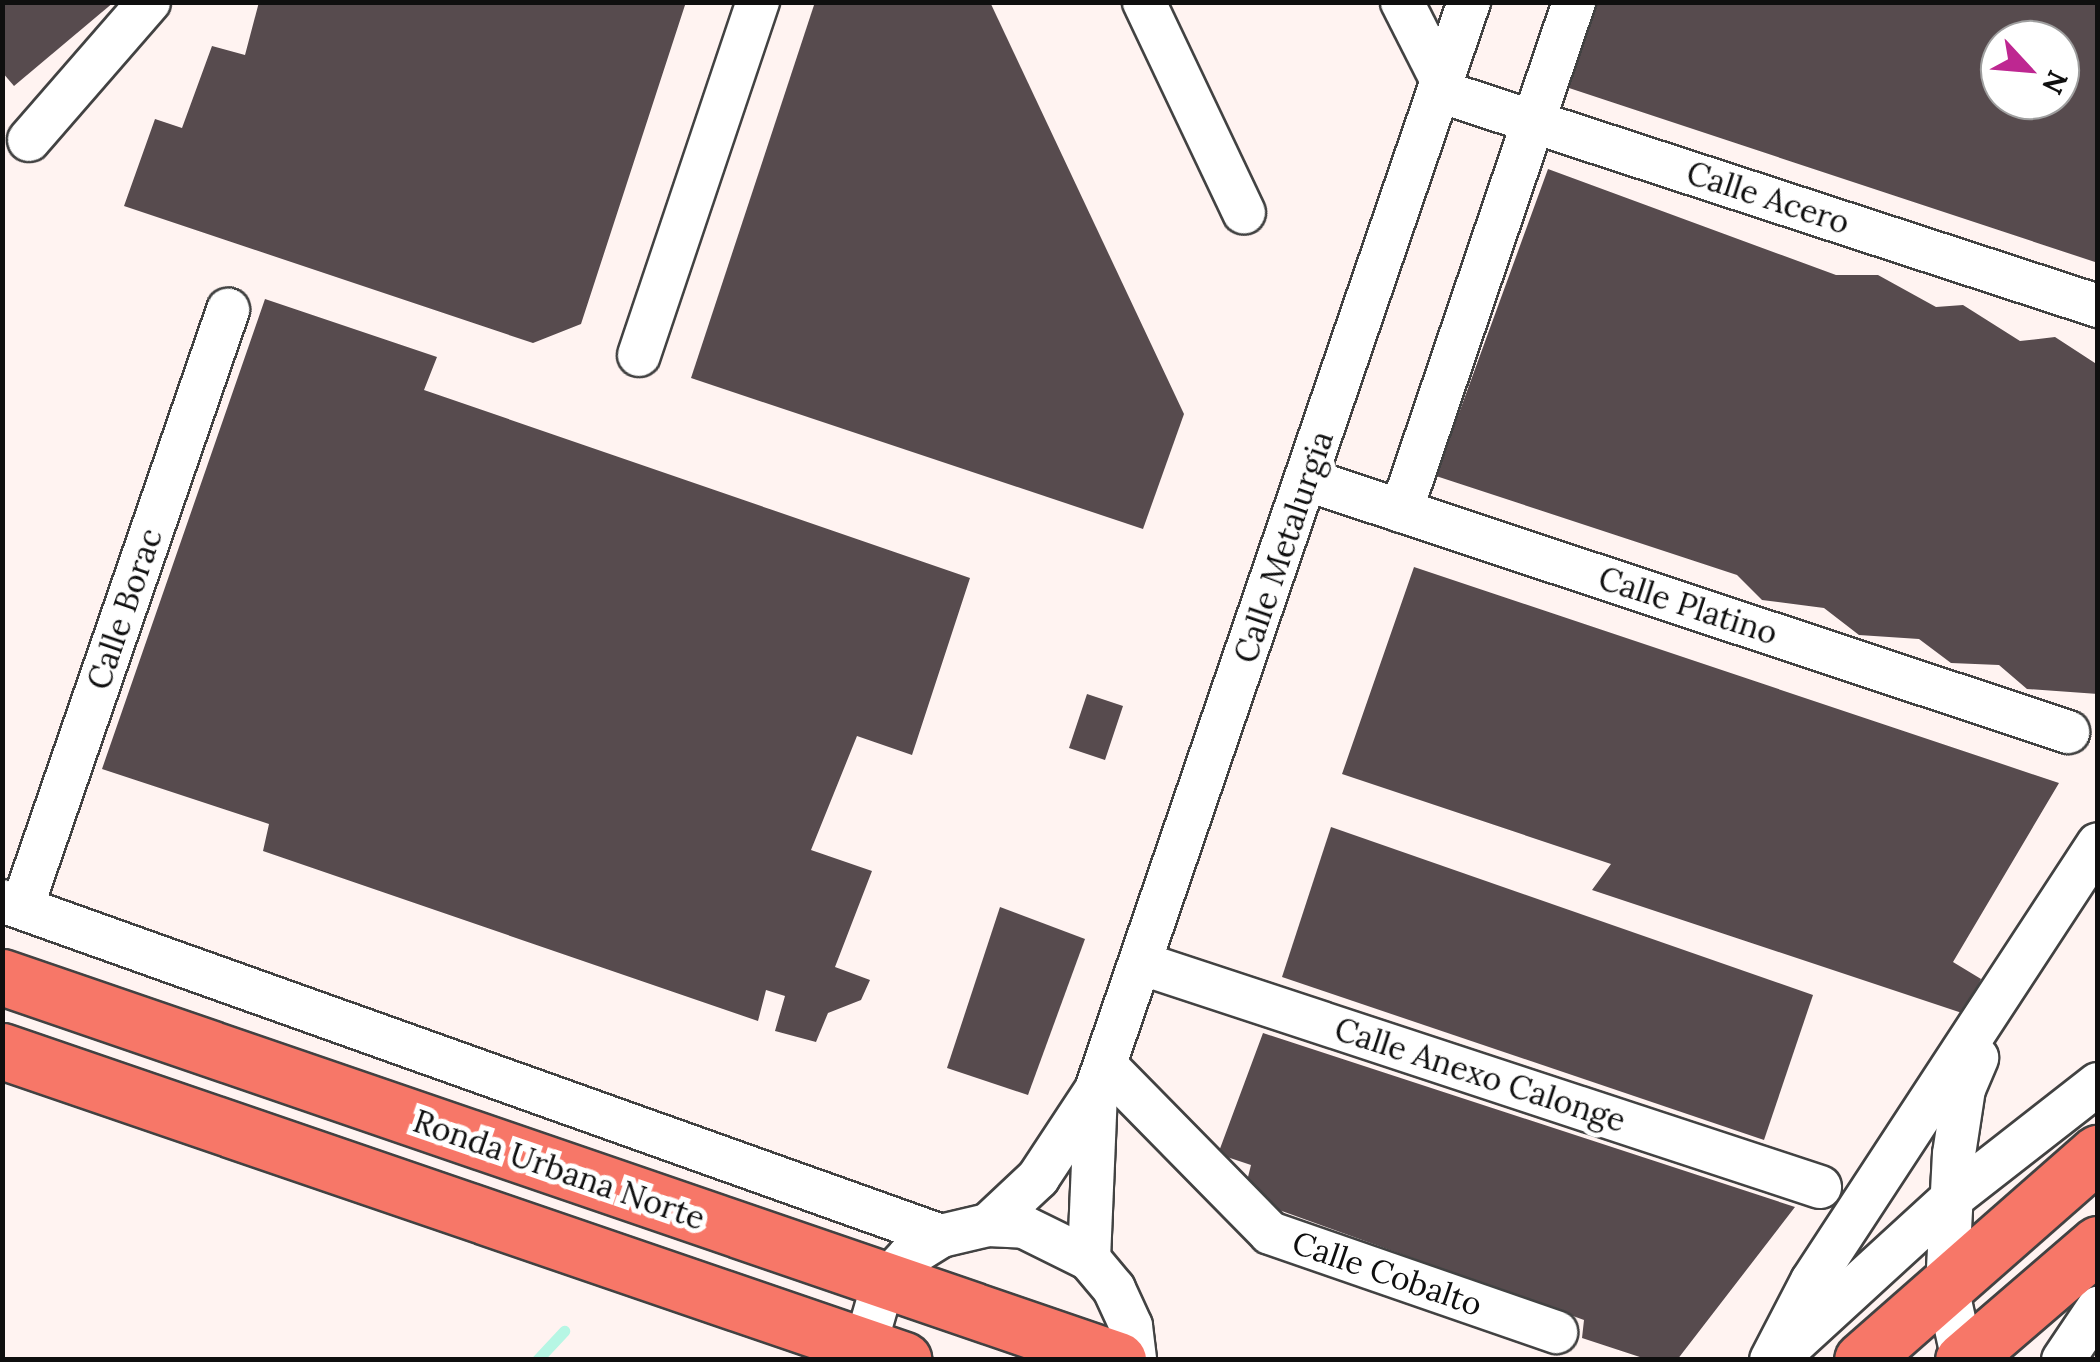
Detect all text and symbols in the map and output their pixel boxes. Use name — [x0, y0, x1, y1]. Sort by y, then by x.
north arrow — [1980, 20, 2080, 120]
text: N — [2034, 65, 2076, 100]
street label: Calle Acero — [1682, 154, 1854, 242]
street label: Calle Metalurgia — [1226, 426, 1342, 668]
street label: Calle Borac — [80, 523, 170, 695]
street label: Calle Platino — [1594, 559, 1782, 653]
street label: Calle Anexo Calonge — [1330, 1010, 1630, 1140]
street label: Ronda Urbana Norte — [408, 1102, 710, 1238]
street label: Calle Cobalto — [1287, 1224, 1487, 1324]

